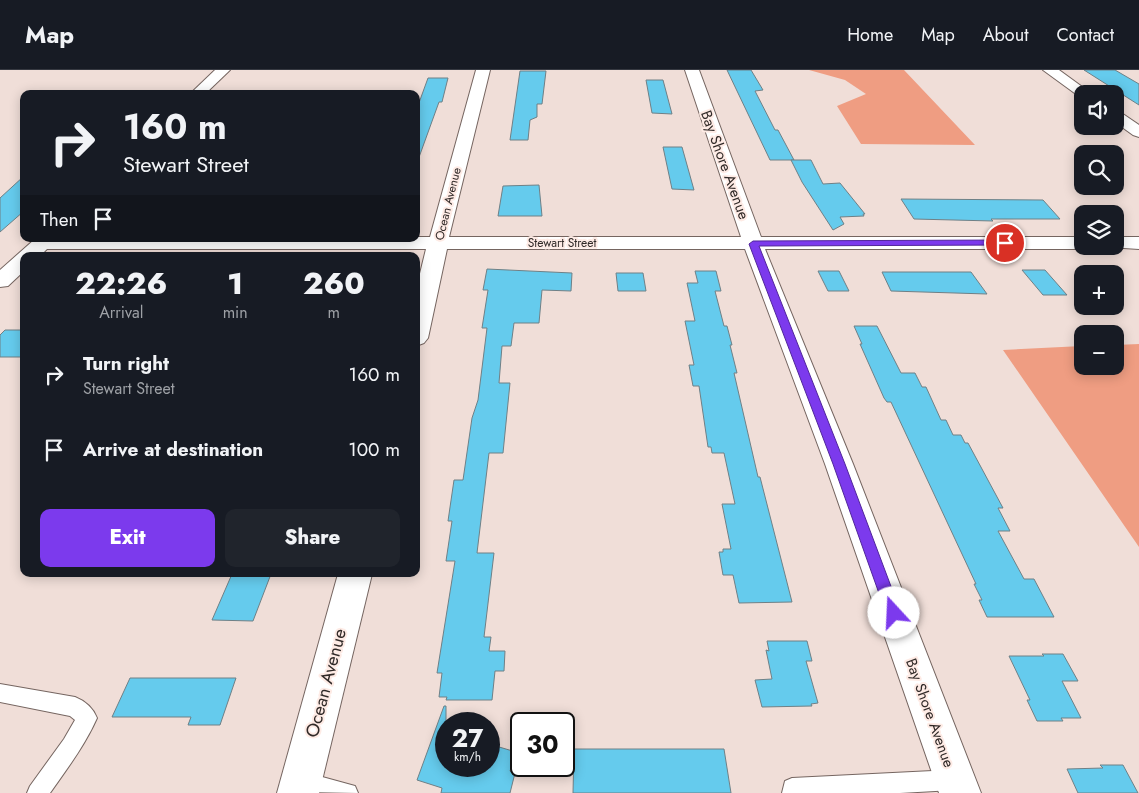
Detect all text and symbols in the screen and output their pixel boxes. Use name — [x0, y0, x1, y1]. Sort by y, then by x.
text: Map — [25, 17, 74, 52]
text: Home — [847, 22, 893, 48]
text: Map — [921, 22, 955, 48]
text: About — [983, 22, 1028, 48]
text: Contact — [1056, 22, 1114, 48]
map controls — [1074, 85, 1124, 375]
button: sound — [1074, 85, 1124, 135]
text: 160 m — [123, 102, 227, 152]
street label: Bay Shore Avenue — [695, 107, 755, 223]
icon: right — [40, 110, 105, 175]
button: search — [1074, 145, 1124, 195]
text: Stewart Street — [123, 148, 249, 180]
street label: Ocean Avenue — [430, 166, 466, 242]
icon: arrive — [89, 205, 117, 233]
button: layers — [1074, 205, 1124, 255]
text: Then — [40, 206, 79, 233]
pin — [984, 222, 1026, 264]
icon: arrive — [991, 229, 1019, 257]
street label: Stewart Street — [528, 234, 596, 252]
text: 22:26 — [75, 262, 167, 305]
text: 1 — [227, 262, 243, 305]
text: 260 — [303, 262, 365, 305]
button: + — [1074, 265, 1124, 315]
text: Arrival — [99, 301, 143, 324]
text: min — [223, 301, 248, 324]
text: m — [328, 301, 340, 324]
button: − — [1074, 325, 1124, 375]
text: Turn right — [83, 350, 169, 377]
icon: right — [40, 361, 68, 389]
text: 160 m — [349, 361, 400, 388]
text: Stewart Street — [83, 377, 175, 400]
icon: arrive — [40, 436, 68, 464]
text: Arrive at destination — [83, 436, 263, 463]
text: 100 m — [348, 436, 400, 463]
button: Exit — [40, 509, 215, 567]
button: Share — [225, 509, 400, 567]
position arrow — [867, 586, 919, 638]
street label: Ocean Avenue — [299, 626, 353, 740]
street label: Bay Shore Avenue — [900, 655, 960, 771]
speed limit sign: 30 — [510, 712, 575, 777]
text: 27 — [452, 720, 483, 756]
text: km/h — [454, 748, 481, 766]

